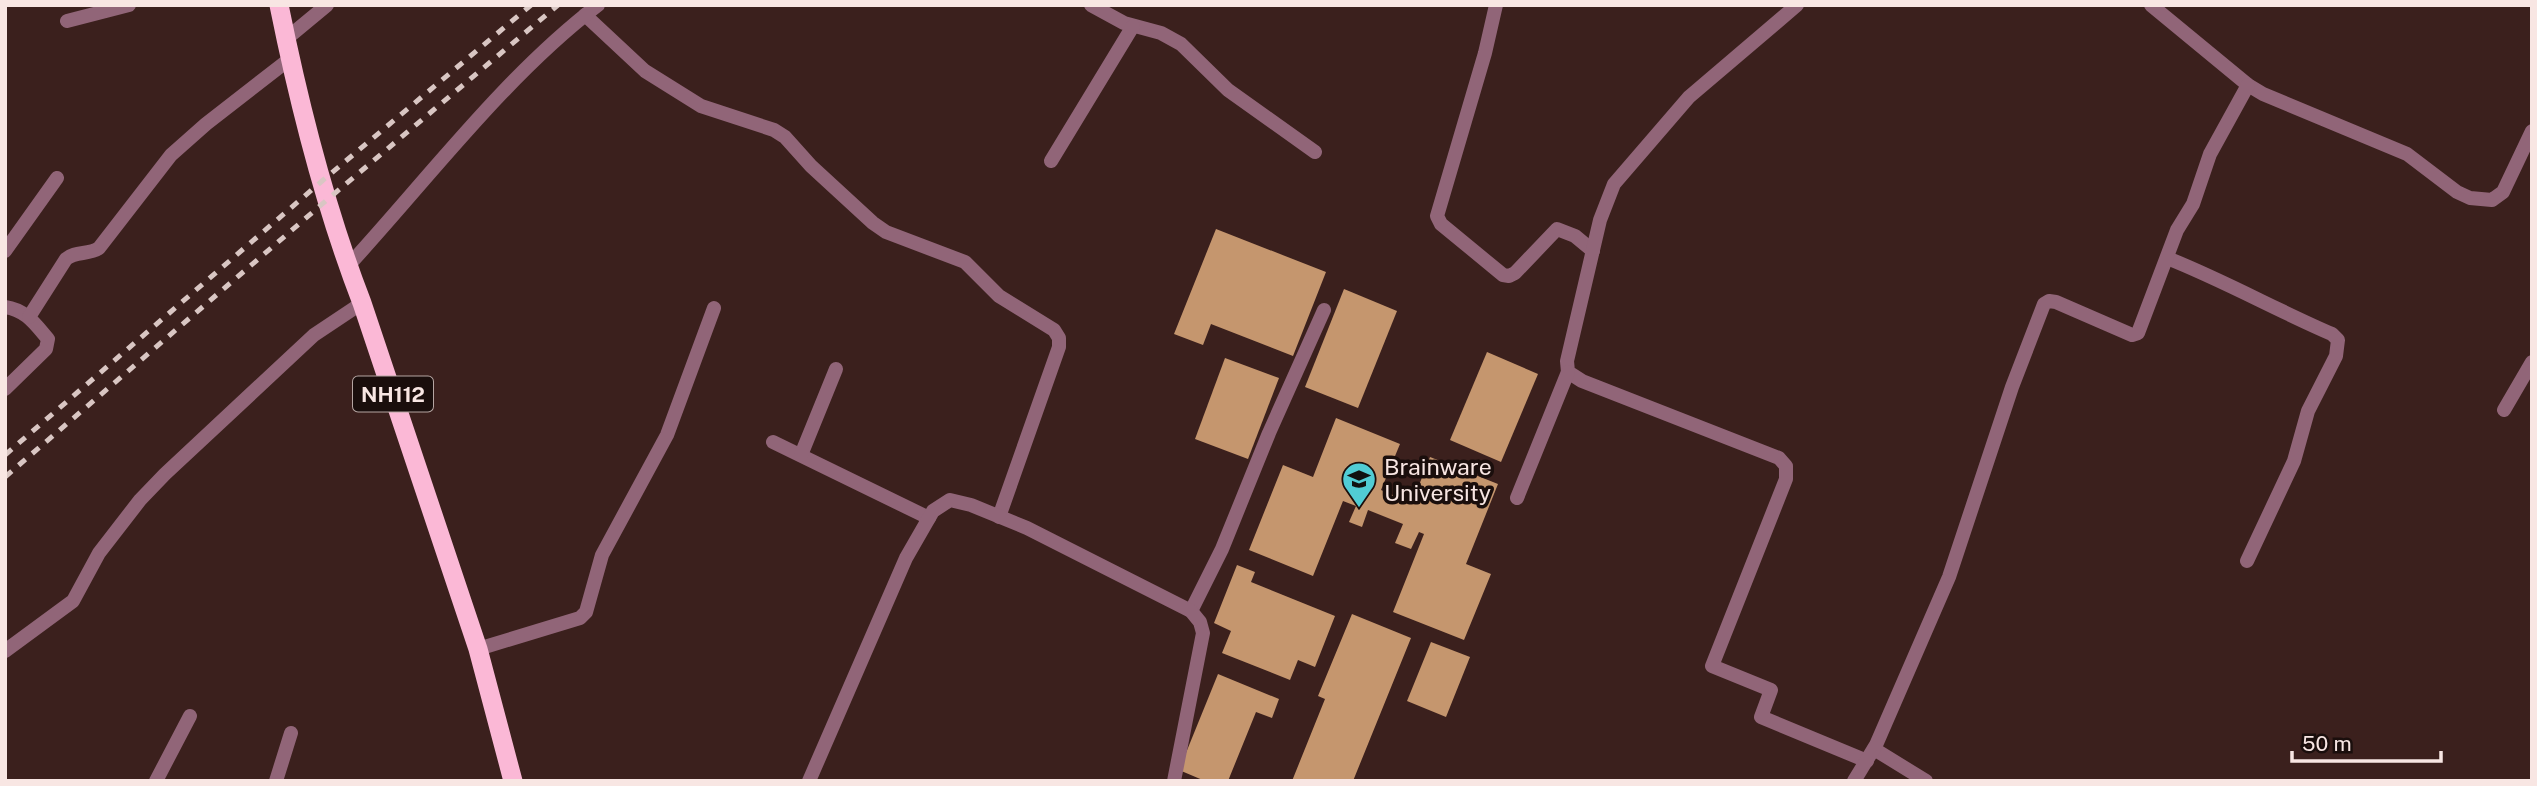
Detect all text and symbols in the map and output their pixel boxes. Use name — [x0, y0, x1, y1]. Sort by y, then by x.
road number: NH112 — [353, 376, 433, 412]
place label: Brainware University — [1384, 453, 1492, 506]
school or university icon: Brainware University — [1340, 460, 1378, 509]
scale bar — [2292, 720, 2441, 764]
text: 50 m — [2302, 731, 2352, 756]

